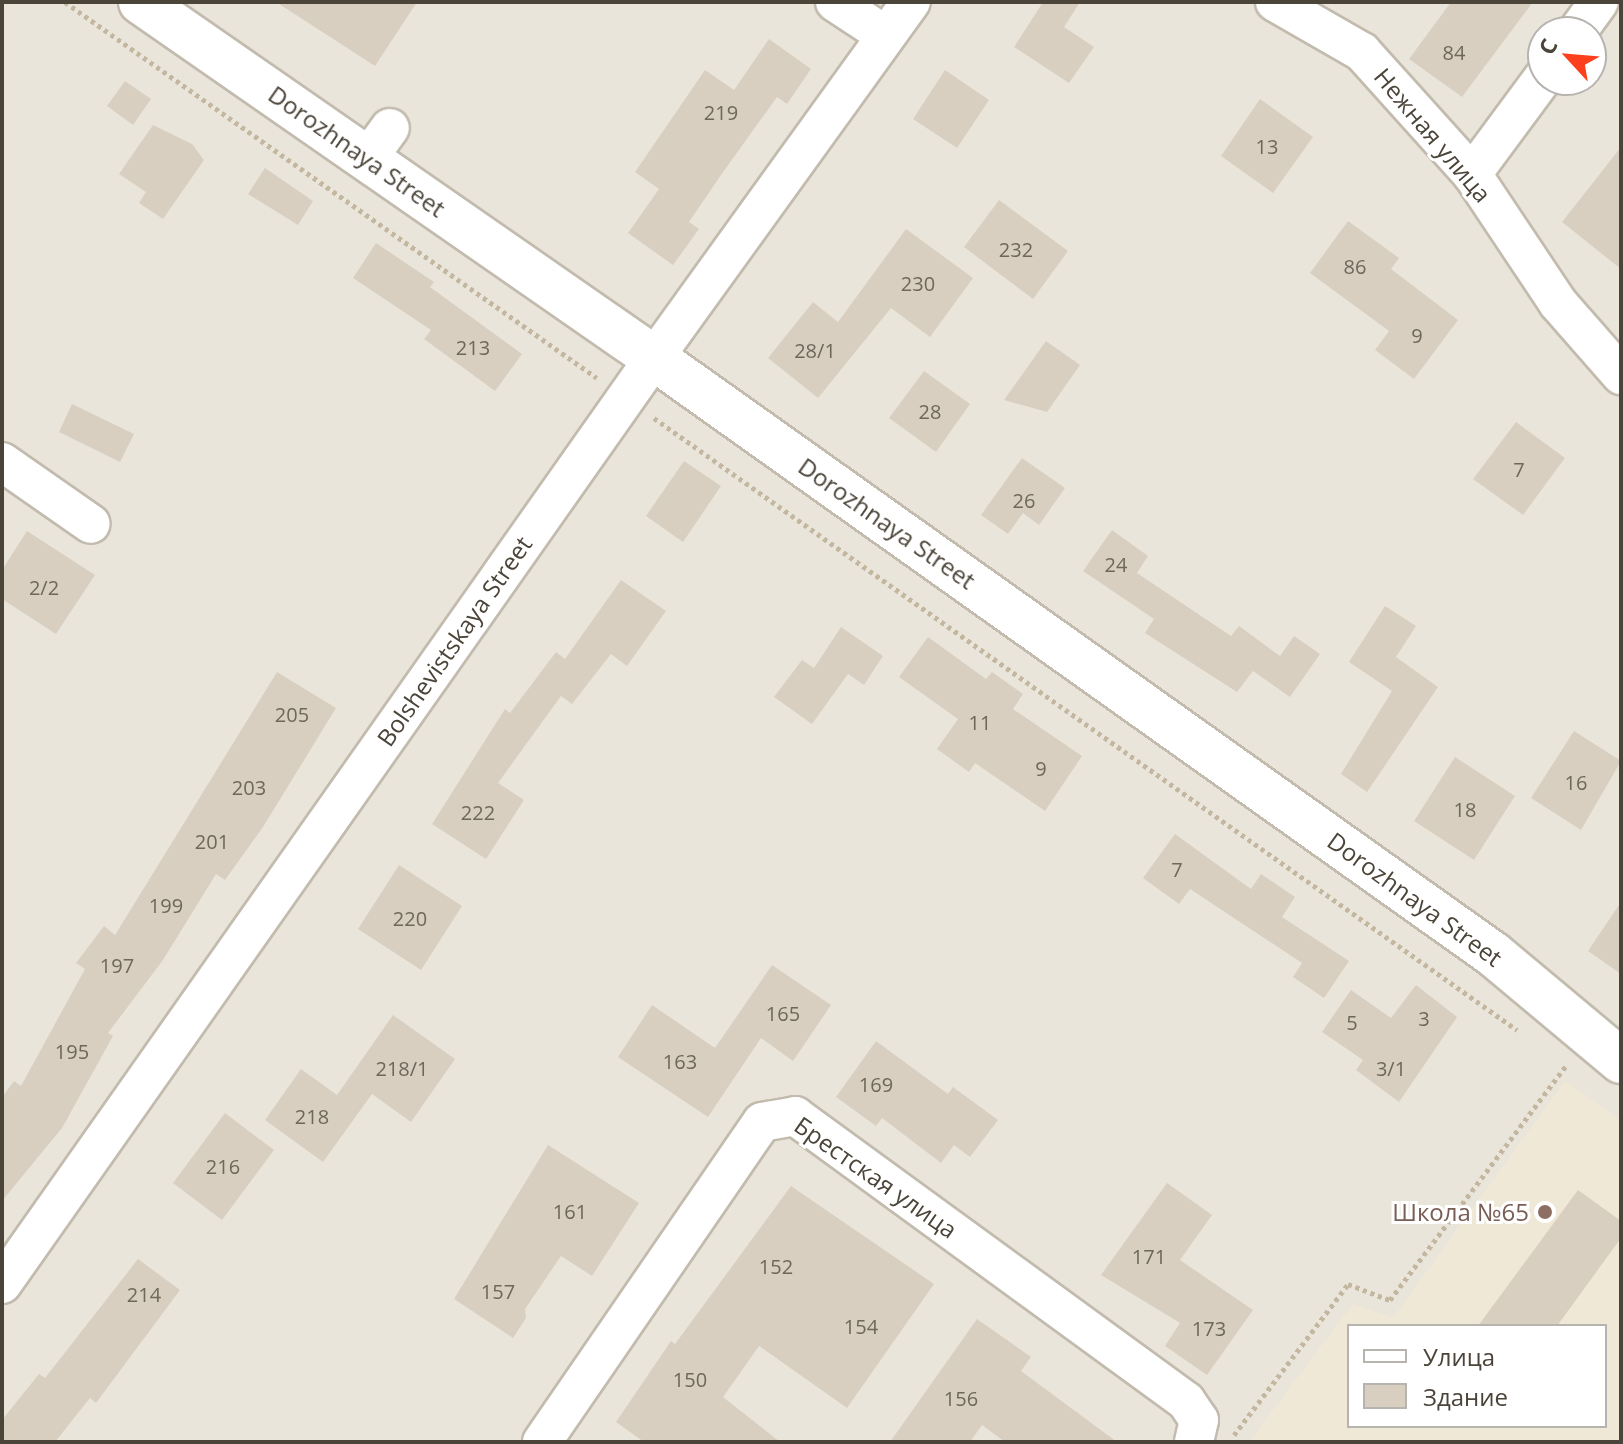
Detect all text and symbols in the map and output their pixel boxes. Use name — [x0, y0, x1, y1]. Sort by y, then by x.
north arrow — [1527, 16, 1607, 96]
text: С — [1531, 33, 1564, 59]
house number: 84 — [1443, 40, 1465, 64]
street label: Нежная улица — [1369, 62, 1497, 208]
street label: Dorozhnaya Street — [263, 79, 451, 223]
house number: 219 — [704, 100, 738, 124]
house number: 13 — [1256, 134, 1278, 158]
house number: 232 — [999, 237, 1033, 261]
house number: 86 — [1344, 254, 1366, 278]
house number: 230 — [901, 271, 935, 295]
house number: 9 — [1411, 323, 1423, 347]
house number: 213 — [456, 335, 490, 359]
house number: 28/1 — [794, 338, 836, 362]
house number: 28 — [919, 399, 941, 423]
street label: Dorozhnaya Street — [793, 451, 981, 595]
house number: 7 — [1513, 457, 1525, 481]
house number: 26 — [1013, 488, 1035, 512]
street label: Bolshevistskaya Street — [371, 530, 537, 752]
house number: 24 — [1105, 552, 1127, 576]
house number: 2/2 — [29, 575, 59, 599]
house number: 205 — [275, 702, 309, 726]
house number: 11 — [969, 710, 991, 734]
house number: 9 — [1035, 756, 1047, 780]
house number: 16 — [1565, 770, 1587, 794]
house number: 203 — [232, 775, 266, 799]
house number: 18 — [1454, 797, 1476, 821]
house number: 222 — [461, 800, 495, 824]
street label: Dorozhnaya Street — [1322, 826, 1508, 972]
house number: 201 — [195, 829, 229, 853]
house number: 7 — [1171, 857, 1183, 881]
house number: 199 — [149, 893, 183, 917]
house number: 220 — [393, 906, 427, 930]
house number: 197 — [100, 953, 134, 977]
house number: 165 — [766, 1001, 800, 1025]
house number: 3 — [1418, 1006, 1430, 1030]
house number: 5 — [1346, 1010, 1358, 1034]
house number: 195 — [55, 1039, 89, 1063]
house number: 163 — [663, 1049, 697, 1073]
house number: 218/1 — [375, 1056, 429, 1080]
house number: 3/1 — [1376, 1056, 1406, 1080]
house number: 169 — [859, 1072, 893, 1096]
house number: 218 — [295, 1104, 329, 1128]
street label: Брестская улица — [789, 1110, 963, 1244]
house number: 216 — [206, 1154, 240, 1178]
place label: Школа №65 — [1392, 1198, 1529, 1226]
house number: 161 — [553, 1199, 587, 1223]
marker: Школа №65 — [1536, 1203, 1554, 1221]
house number: 171 — [1132, 1244, 1166, 1268]
house number: 152 — [759, 1254, 793, 1278]
house number: 157 — [481, 1279, 515, 1303]
house number: 214 — [127, 1282, 161, 1306]
house number: 154 — [844, 1314, 878, 1338]
house number: 173 — [1192, 1316, 1226, 1340]
legend — [1347, 1324, 1607, 1428]
text: Улица — [1423, 1340, 1495, 1373]
house number: 150 — [673, 1367, 707, 1391]
text: Здание — [1423, 1380, 1508, 1413]
house number: 156 — [944, 1386, 978, 1410]

